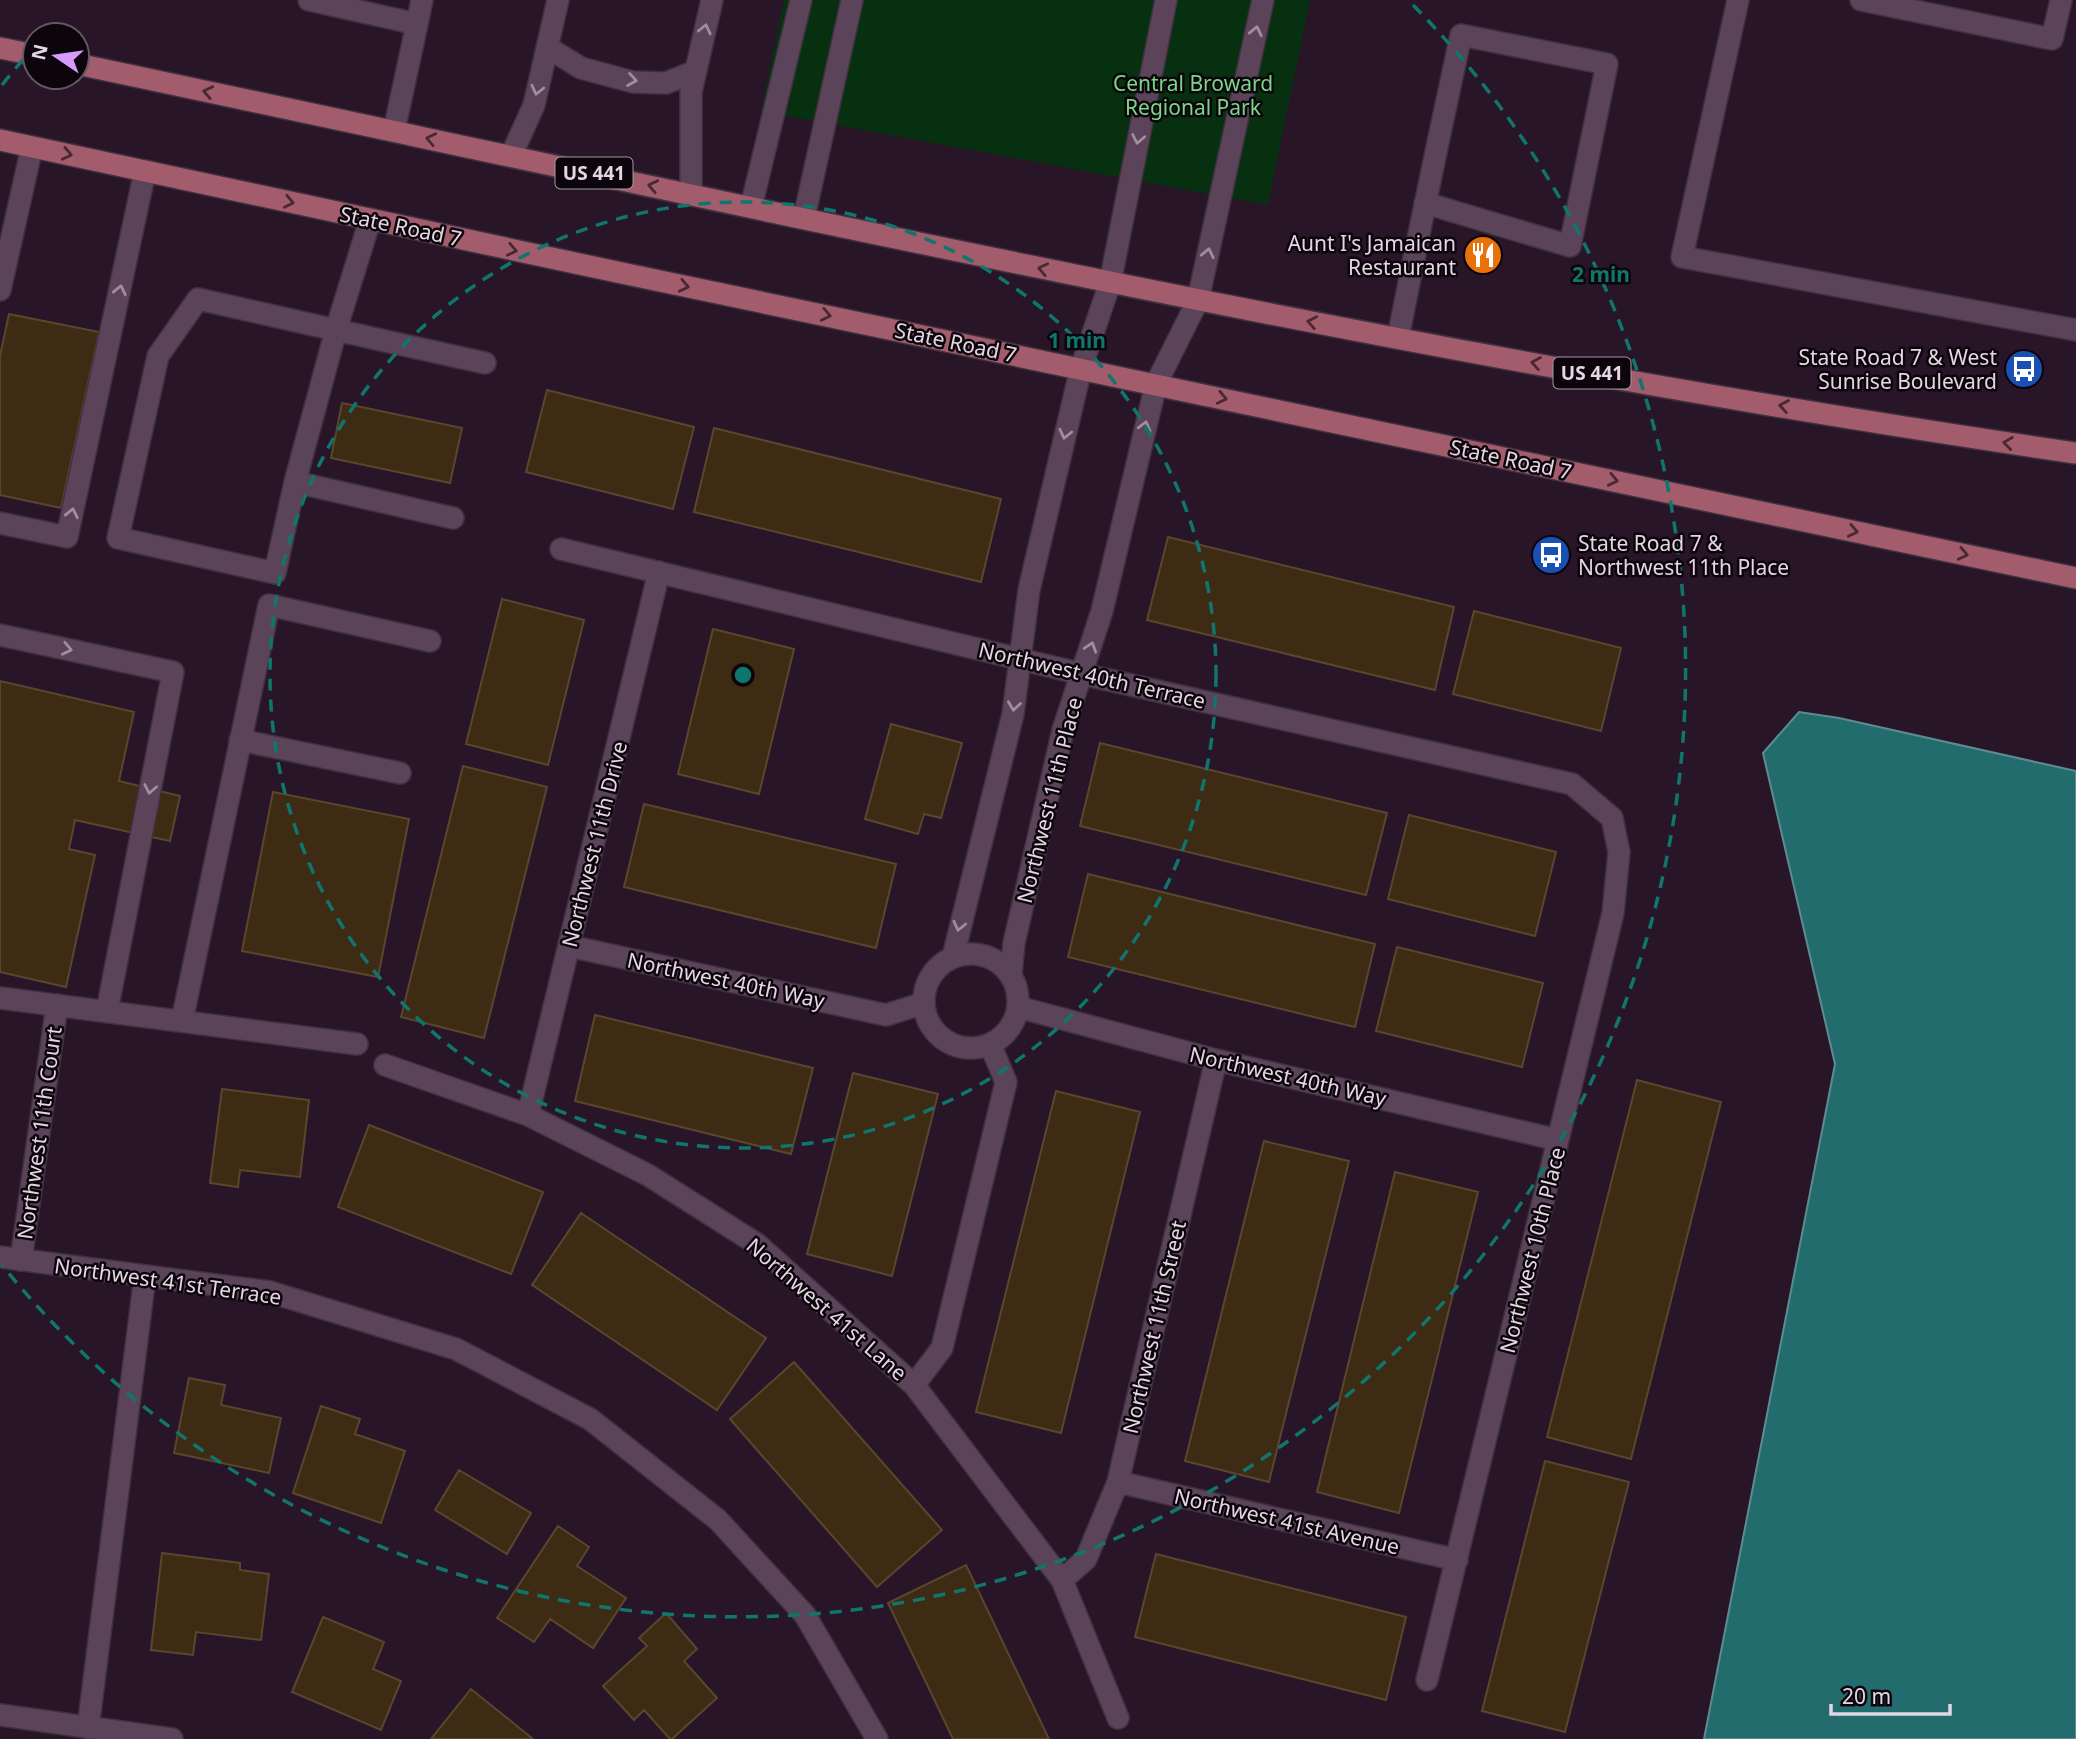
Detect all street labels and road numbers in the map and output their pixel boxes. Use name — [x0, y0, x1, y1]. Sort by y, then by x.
road number: US 441 — [556, 158, 632, 188]
street label: State Road 7 — [338, 199, 464, 253]
street label: State Road 7 — [893, 315, 1019, 369]
road number: US 441 — [1554, 358, 1630, 388]
street label: State Road 7 — [1448, 432, 1574, 486]
street label: Northwest 40th Terrace — [976, 635, 1208, 715]
street label: Northwest 11th Place — [1010, 694, 1088, 906]
street label: Northwest 11th Drive — [555, 738, 633, 950]
street label: Northwest 40th Way — [625, 945, 827, 1015]
street label: Northwest 11th Court — [10, 1024, 68, 1241]
street label: Northwest 40th Way — [1187, 1040, 1389, 1112]
street label: Northwest 10th Place — [1493, 1144, 1571, 1356]
street label: Northwest 11th Street — [1116, 1217, 1192, 1436]
street label: Northwest 41st Lane — [741, 1231, 913, 1387]
street label: Northwest 41st Terrace — [53, 1251, 283, 1311]
street label: Northwest 41st Avenue — [1172, 1481, 1402, 1561]

